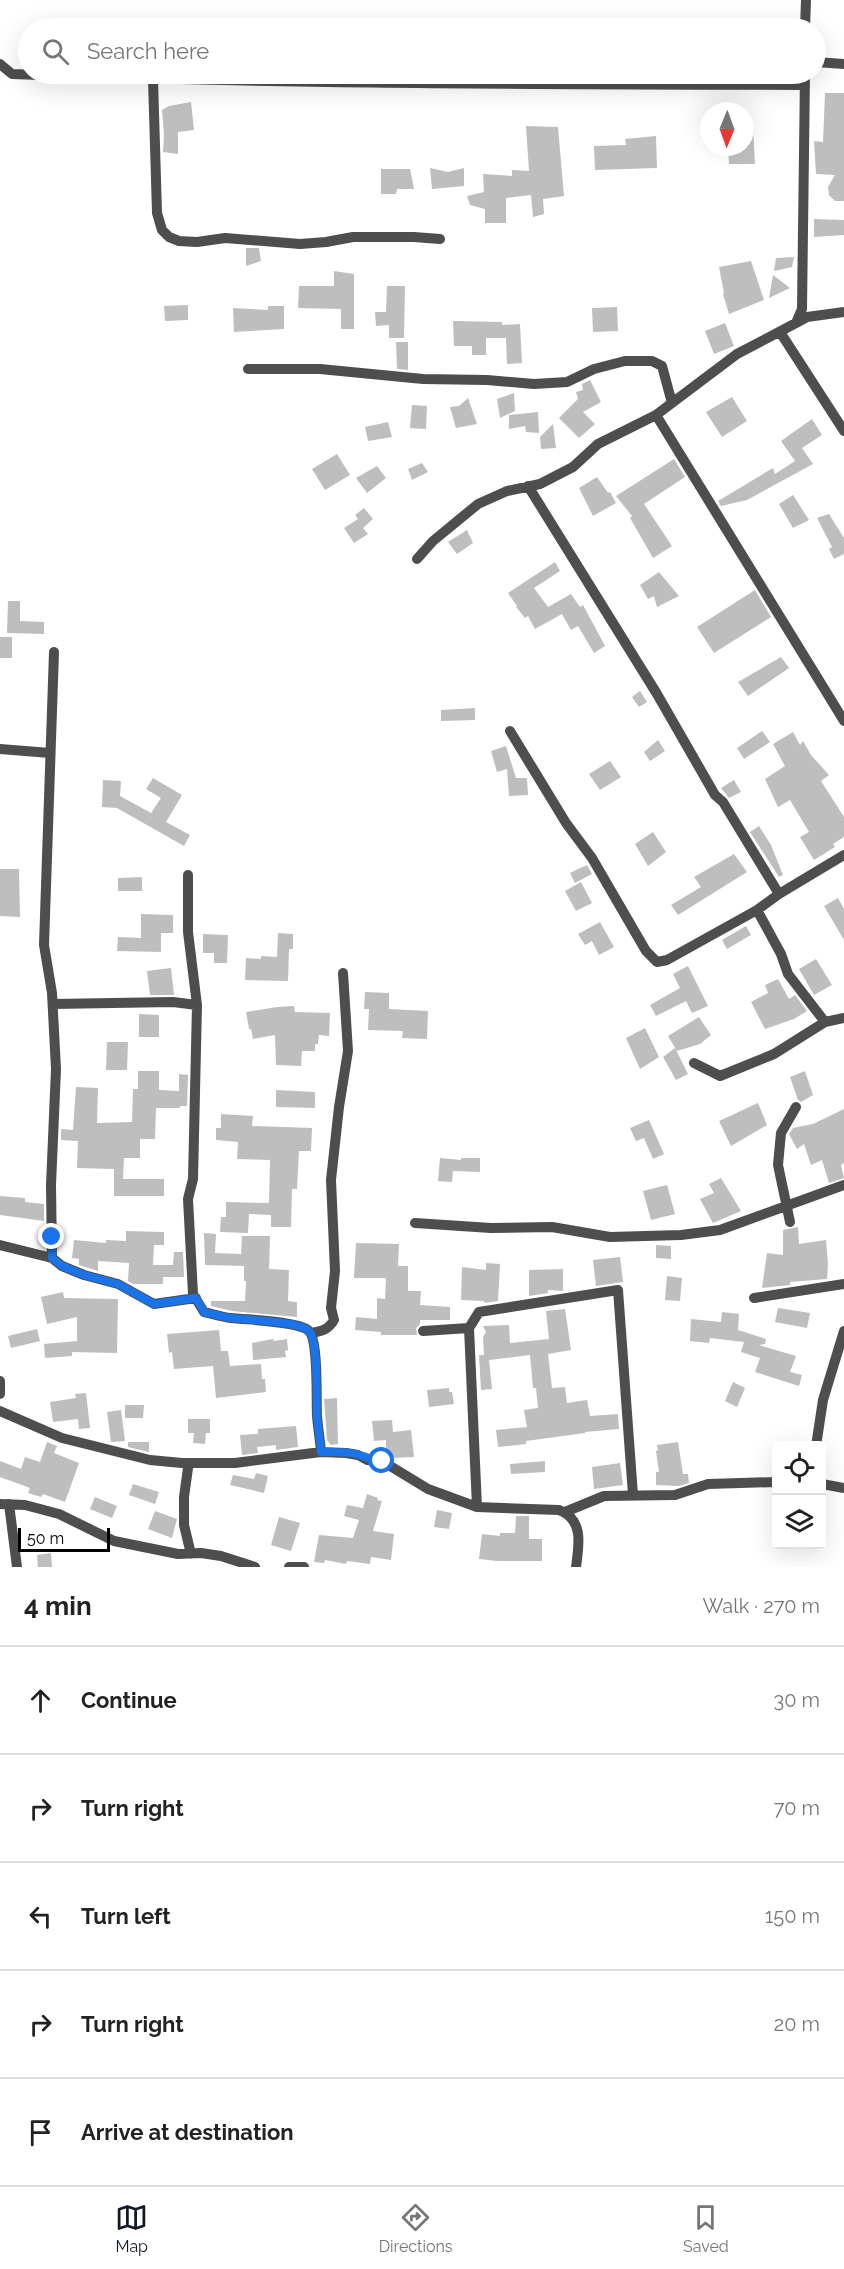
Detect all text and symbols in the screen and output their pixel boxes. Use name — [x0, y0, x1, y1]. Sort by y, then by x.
search box — [18, 18, 826, 84]
icon: search — [39, 35, 72, 68]
text: Search here — [87, 38, 209, 64]
north arrow — [700, 102, 754, 156]
route end — [38, 1223, 64, 1249]
map controls — [772, 1441, 826, 1549]
button: locate — [772, 1441, 826, 1495]
route start — [368, 1447, 394, 1473]
button: layers — [772, 1495, 826, 1549]
scale bar — [18, 1525, 110, 1552]
text: 50 m — [27, 1529, 64, 1548]
text: 4 min — [24, 1591, 92, 1621]
text: Walk · 270 m — [702, 1594, 820, 1618]
icon: ahead — [24, 1684, 57, 1717]
text: Continue — [81, 1687, 177, 1713]
text: 30 m — [774, 1688, 820, 1712]
icon: right — [24, 1792, 57, 1825]
text: Turn right — [81, 1795, 184, 1821]
text: 70 m — [774, 1796, 820, 1820]
icon: left — [24, 1900, 57, 1933]
text: Turn left — [81, 1903, 171, 1929]
text: 150 m — [765, 1904, 820, 1928]
icon: right — [24, 2008, 57, 2041]
text: Turn right — [81, 2011, 184, 2037]
text: 20 m — [774, 2012, 820, 2036]
icon: arrive — [24, 2116, 57, 2149]
text: Arrive at destination — [81, 2119, 294, 2145]
tab: Map — [115, 2201, 148, 2256]
tab: Directions — [379, 2201, 453, 2256]
tab: Saved — [683, 2201, 729, 2256]

